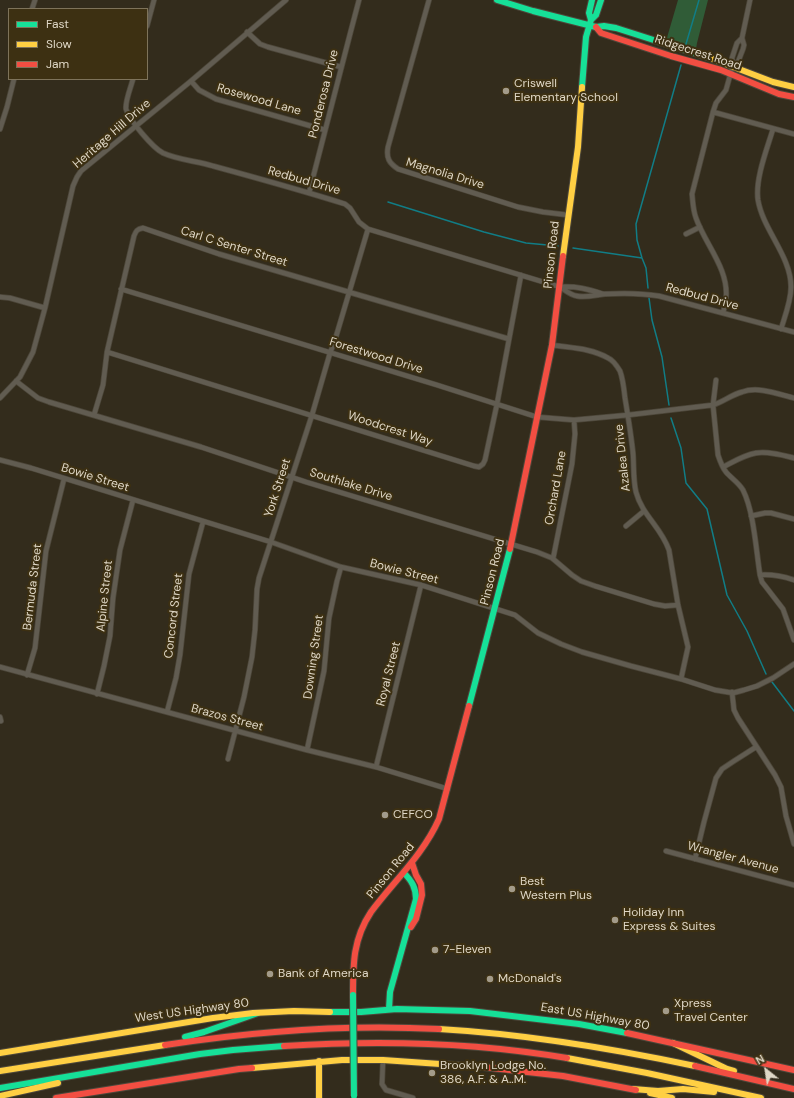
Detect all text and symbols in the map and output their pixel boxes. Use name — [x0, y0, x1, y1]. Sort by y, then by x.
legend — [8, 8, 148, 80]
text: Fast — [46, 16, 69, 32]
street label: Ridgecrest Road — [653, 32, 743, 74]
text: Slow — [46, 36, 72, 52]
street label: Ponderosa Drive — [306, 48, 342, 140]
text: Jam — [46, 56, 69, 72]
place label: Criswell Elementary School — [514, 77, 618, 105]
street label: Rosewood Lane — [215, 81, 303, 119]
marker: Criswell Elementary School — [501, 86, 511, 96]
street label: Heritage Hill Drive — [70, 96, 154, 172]
street label: Magnolia Drive — [404, 155, 486, 193]
street label: Redbud Drive — [266, 164, 342, 198]
street label: Pinson Road — [541, 220, 563, 290]
street label: Carl C Senter Street — [179, 224, 289, 270]
street label: Redbud Drive — [664, 280, 740, 314]
street label: Forestwood Drive — [327, 335, 425, 377]
street label: Woodcrest Way — [346, 409, 434, 449]
street label: Azalea Drive — [612, 424, 634, 492]
street label: Orchard Lane — [542, 450, 570, 526]
street label: York Street — [262, 457, 294, 519]
street label: Bowie Street — [59, 461, 131, 495]
street label: Southlake Drive — [308, 466, 394, 504]
street label: Pinson Road — [478, 537, 508, 607]
street label: Bermuda Street — [21, 543, 45, 631]
street label: Bowie Street — [368, 557, 440, 587]
street label: Alpine Street — [94, 559, 116, 633]
street label: Concord Street — [162, 573, 186, 659]
street label: Downing Street — [301, 614, 327, 700]
street label: Royal Street — [374, 640, 404, 708]
street label: Brazos Street — [189, 701, 265, 735]
place label: CEFCO — [393, 808, 433, 822]
marker: CEFCO — [380, 810, 390, 820]
street label: Wrangler Avenue — [686, 839, 780, 877]
street label: Pinson Road — [364, 840, 418, 902]
place label: Best Western Plus — [520, 875, 592, 903]
marker: Best Western Plus — [507, 884, 517, 894]
place label: Holiday Inn Express & Suites — [623, 906, 716, 934]
marker: Holiday Inn Express & Suites — [610, 915, 620, 925]
place label: 7-Eleven — [443, 943, 491, 957]
marker: 7-Eleven — [430, 945, 440, 955]
place label: Bank of America — [278, 967, 368, 981]
marker: Bank of America — [265, 969, 275, 979]
place label: McDonald's — [498, 972, 562, 986]
marker: McDonald's — [485, 974, 495, 984]
street label: West US Highway 80 — [134, 996, 250, 1026]
place label: Xpress Travel Center — [674, 997, 748, 1025]
street label: East US Highway 80 — [539, 1000, 651, 1034]
marker: Xpress Travel Center — [661, 1006, 671, 1016]
north arrow — [746, 1050, 786, 1090]
text: N — [753, 1052, 767, 1068]
place label: Brooklyn Lodge No. 386, A.F. & A..M. — [440, 1059, 546, 1087]
marker: Brooklyn Lodge No. 386, A.F. & A..M. — [427, 1068, 437, 1078]

